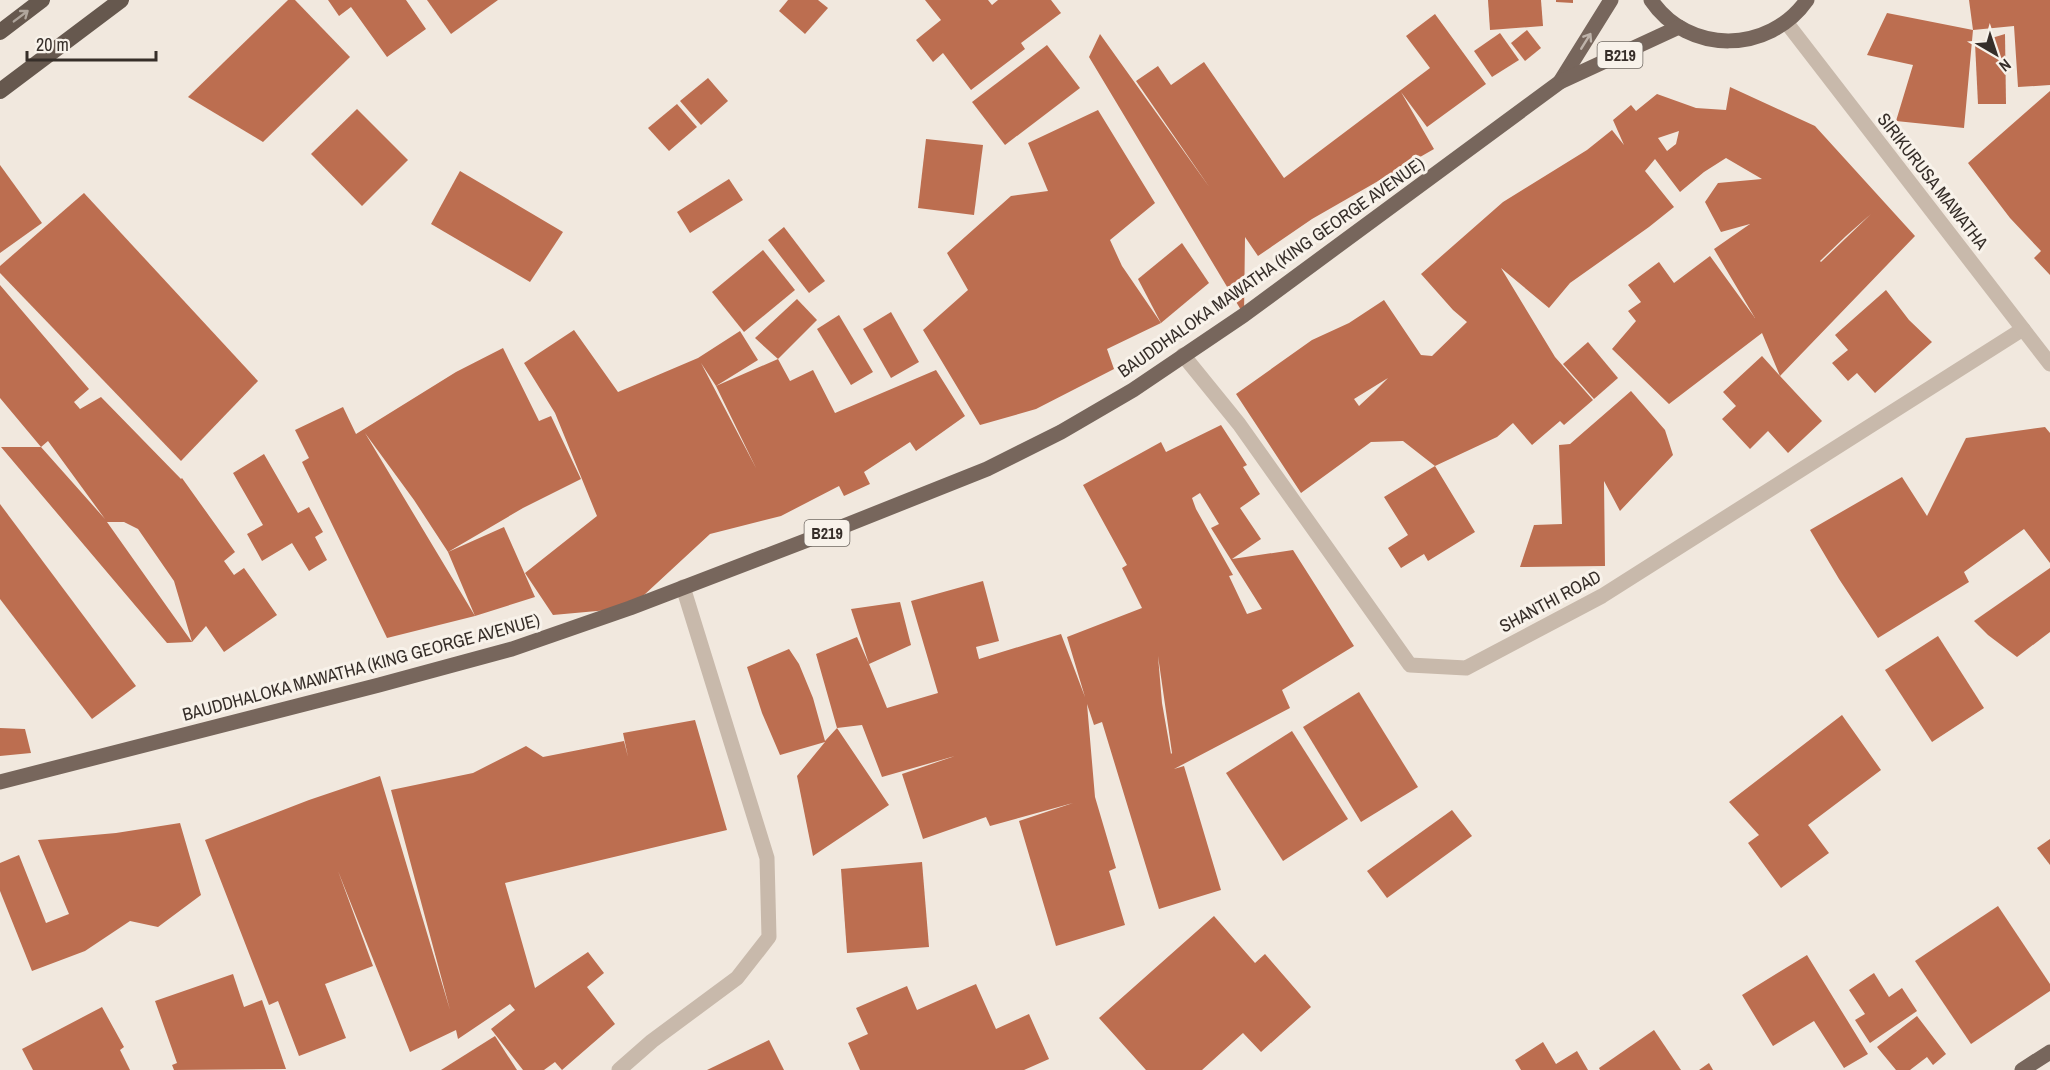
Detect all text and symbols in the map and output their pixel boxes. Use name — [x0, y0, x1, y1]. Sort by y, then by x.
one-way arrow — [13, 10, 29, 22]
scale bar — [27, 24, 156, 62]
north arrow — [1966, 24, 2026, 84]
text: 20 m — [36, 32, 69, 57]
one-way arrow — [1580, 33, 1592, 50]
road number: B219 — [1598, 42, 1642, 68]
text: N — [1995, 54, 2016, 77]
street label: SIRIKURUSA MAWATHA — [1872, 108, 1994, 255]
street label: BAUDDHALOKA MAWATHA (KING GEORGE AVENUE) — [1113, 151, 1429, 383]
road number: B219 — [804, 520, 850, 546]
street label: SHANTHI ROAD — [1495, 564, 1605, 638]
street label: BAUDDHALOKA MAWATHA (KING GEORGE AVENUE) — [179, 607, 543, 727]

